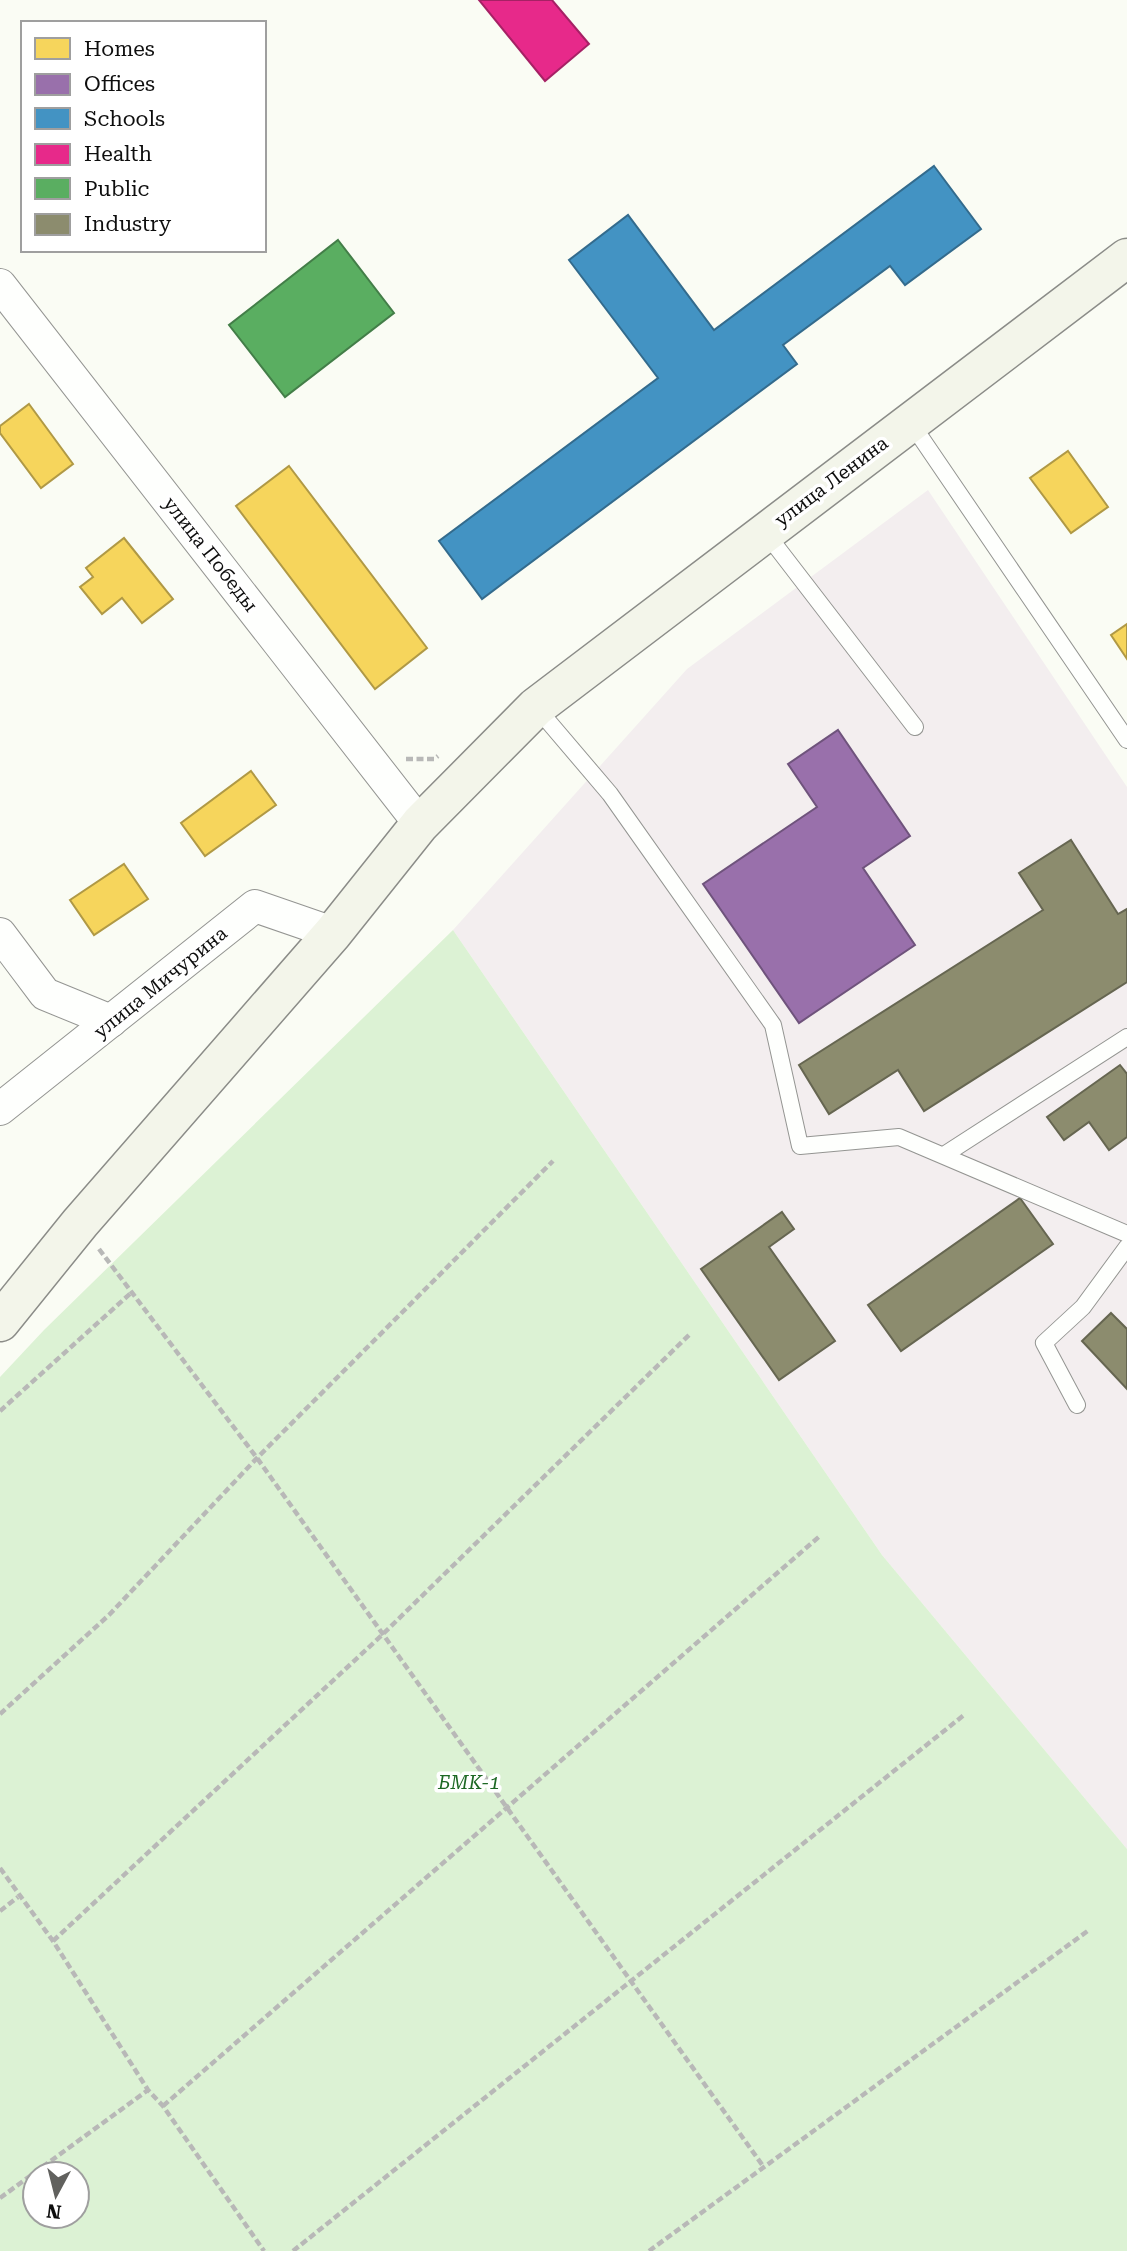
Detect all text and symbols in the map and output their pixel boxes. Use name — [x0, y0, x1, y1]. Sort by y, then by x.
legend — [21, 21, 266, 252]
text: Homes — [84, 37, 155, 61]
text: Offices — [84, 72, 155, 96]
text: Schools — [84, 107, 165, 131]
text: Health — [84, 142, 152, 166]
text: Public — [84, 177, 150, 201]
text: Industry — [84, 212, 172, 236]
street label: улица Ленина — [770, 431, 893, 531]
street label: улица Победы — [159, 492, 263, 616]
street label: улица Мичурина — [89, 921, 232, 1043]
park label: БМК-1 — [437, 1771, 500, 1794]
north arrow — [21, 2160, 91, 2230]
text: N — [45, 2199, 63, 2224]

